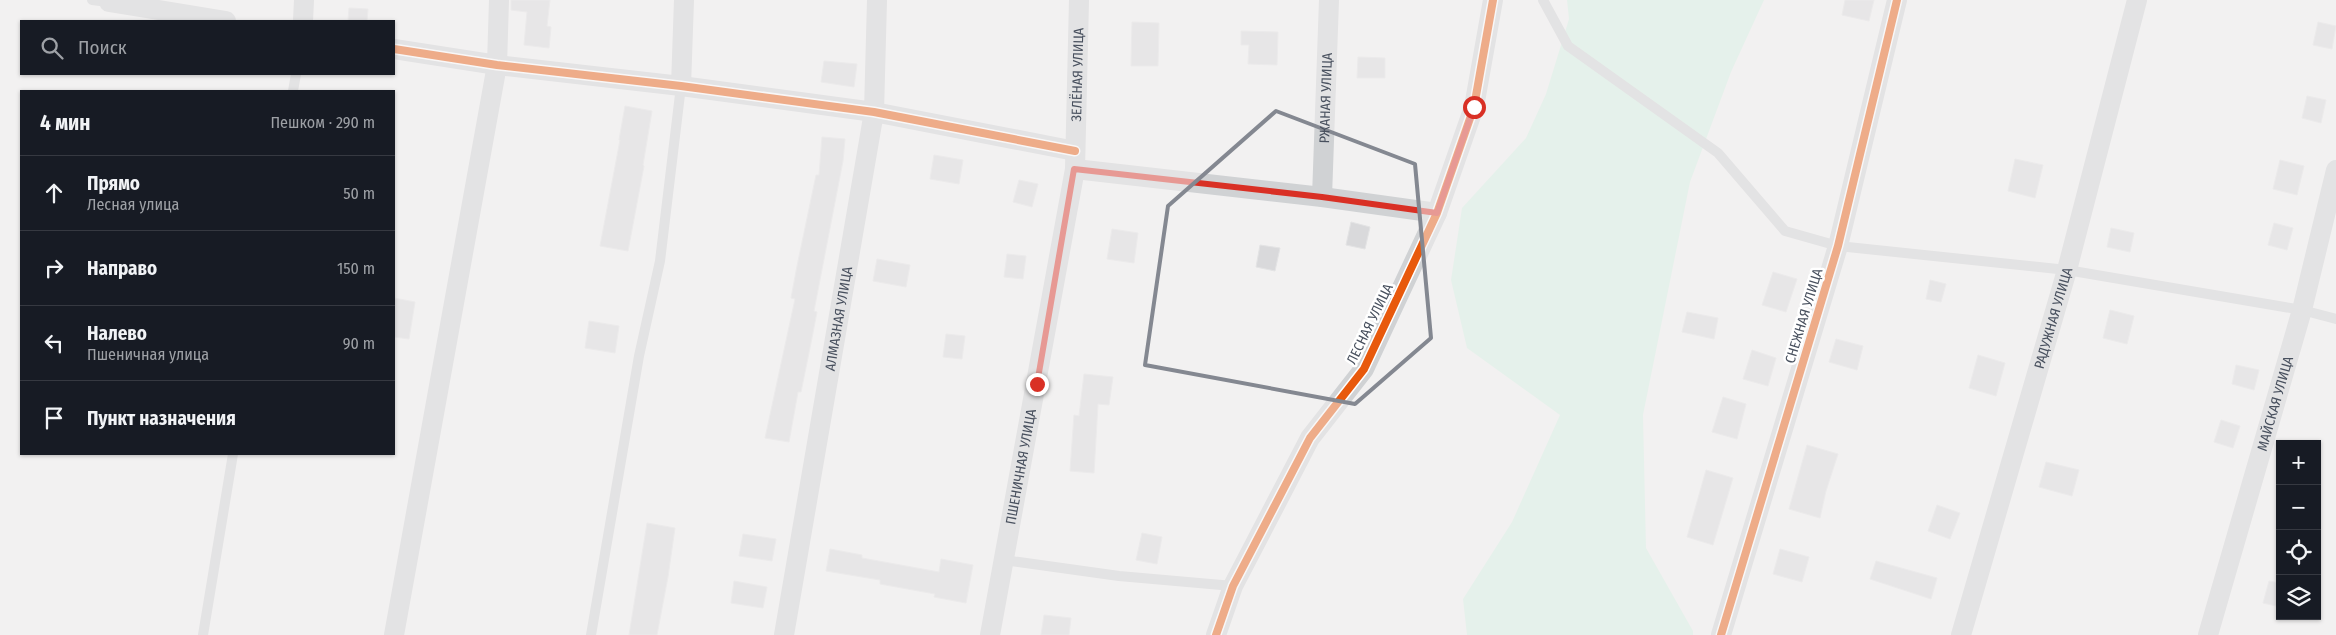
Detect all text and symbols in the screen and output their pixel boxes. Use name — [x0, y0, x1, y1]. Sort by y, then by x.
search box — [20, 20, 395, 75]
street label: ЗЕЛЁНАЯ УЛИЦА — [1068, 27, 1087, 122]
icon: search — [38, 34, 66, 62]
text: Поиск — [78, 36, 127, 59]
street label: РЖАНАЯ УЛИЦА — [1315, 52, 1336, 144]
route start — [1463, 96, 1486, 119]
text: 4 мин — [40, 110, 90, 136]
text: Пешком · 290 m — [270, 113, 375, 132]
text: Прямо — [87, 172, 140, 195]
icon: ahead — [40, 179, 68, 207]
text: 50 m — [343, 184, 375, 203]
text: Лесная улица — [87, 195, 179, 214]
icon: right — [40, 254, 68, 282]
text: Направо — [87, 257, 157, 280]
text: 150 m — [337, 259, 375, 278]
street label: АЛМАЗНАЯ УЛИЦА — [821, 265, 856, 372]
street label: РАДУЖНАЯ УЛИЦА — [2030, 265, 2076, 371]
street label: СНЕЖНАЯ УЛИЦА — [1781, 266, 1827, 366]
street label: ЛЕСНАЯ УЛИЦА — [1343, 280, 1397, 367]
text: Налево — [87, 322, 147, 345]
icon: left — [40, 329, 68, 357]
text: 90 m — [343, 334, 375, 353]
text: Пшеничная улица — [87, 345, 209, 364]
street label: МАЙСКАЯ УЛИЦА — [2253, 354, 2297, 453]
route end — [1026, 373, 1049, 396]
icon: arrive — [40, 404, 68, 432]
text: Пункт назначения — [87, 407, 236, 430]
street label: ПШЕНИЧНАЯ УЛИЦА — [1002, 407, 1040, 526]
map controls — [2276, 440, 2321, 620]
button: + — [2276, 440, 2321, 485]
button: − — [2276, 485, 2321, 530]
button: locate — [2276, 530, 2321, 575]
button: layers — [2276, 575, 2321, 620]

